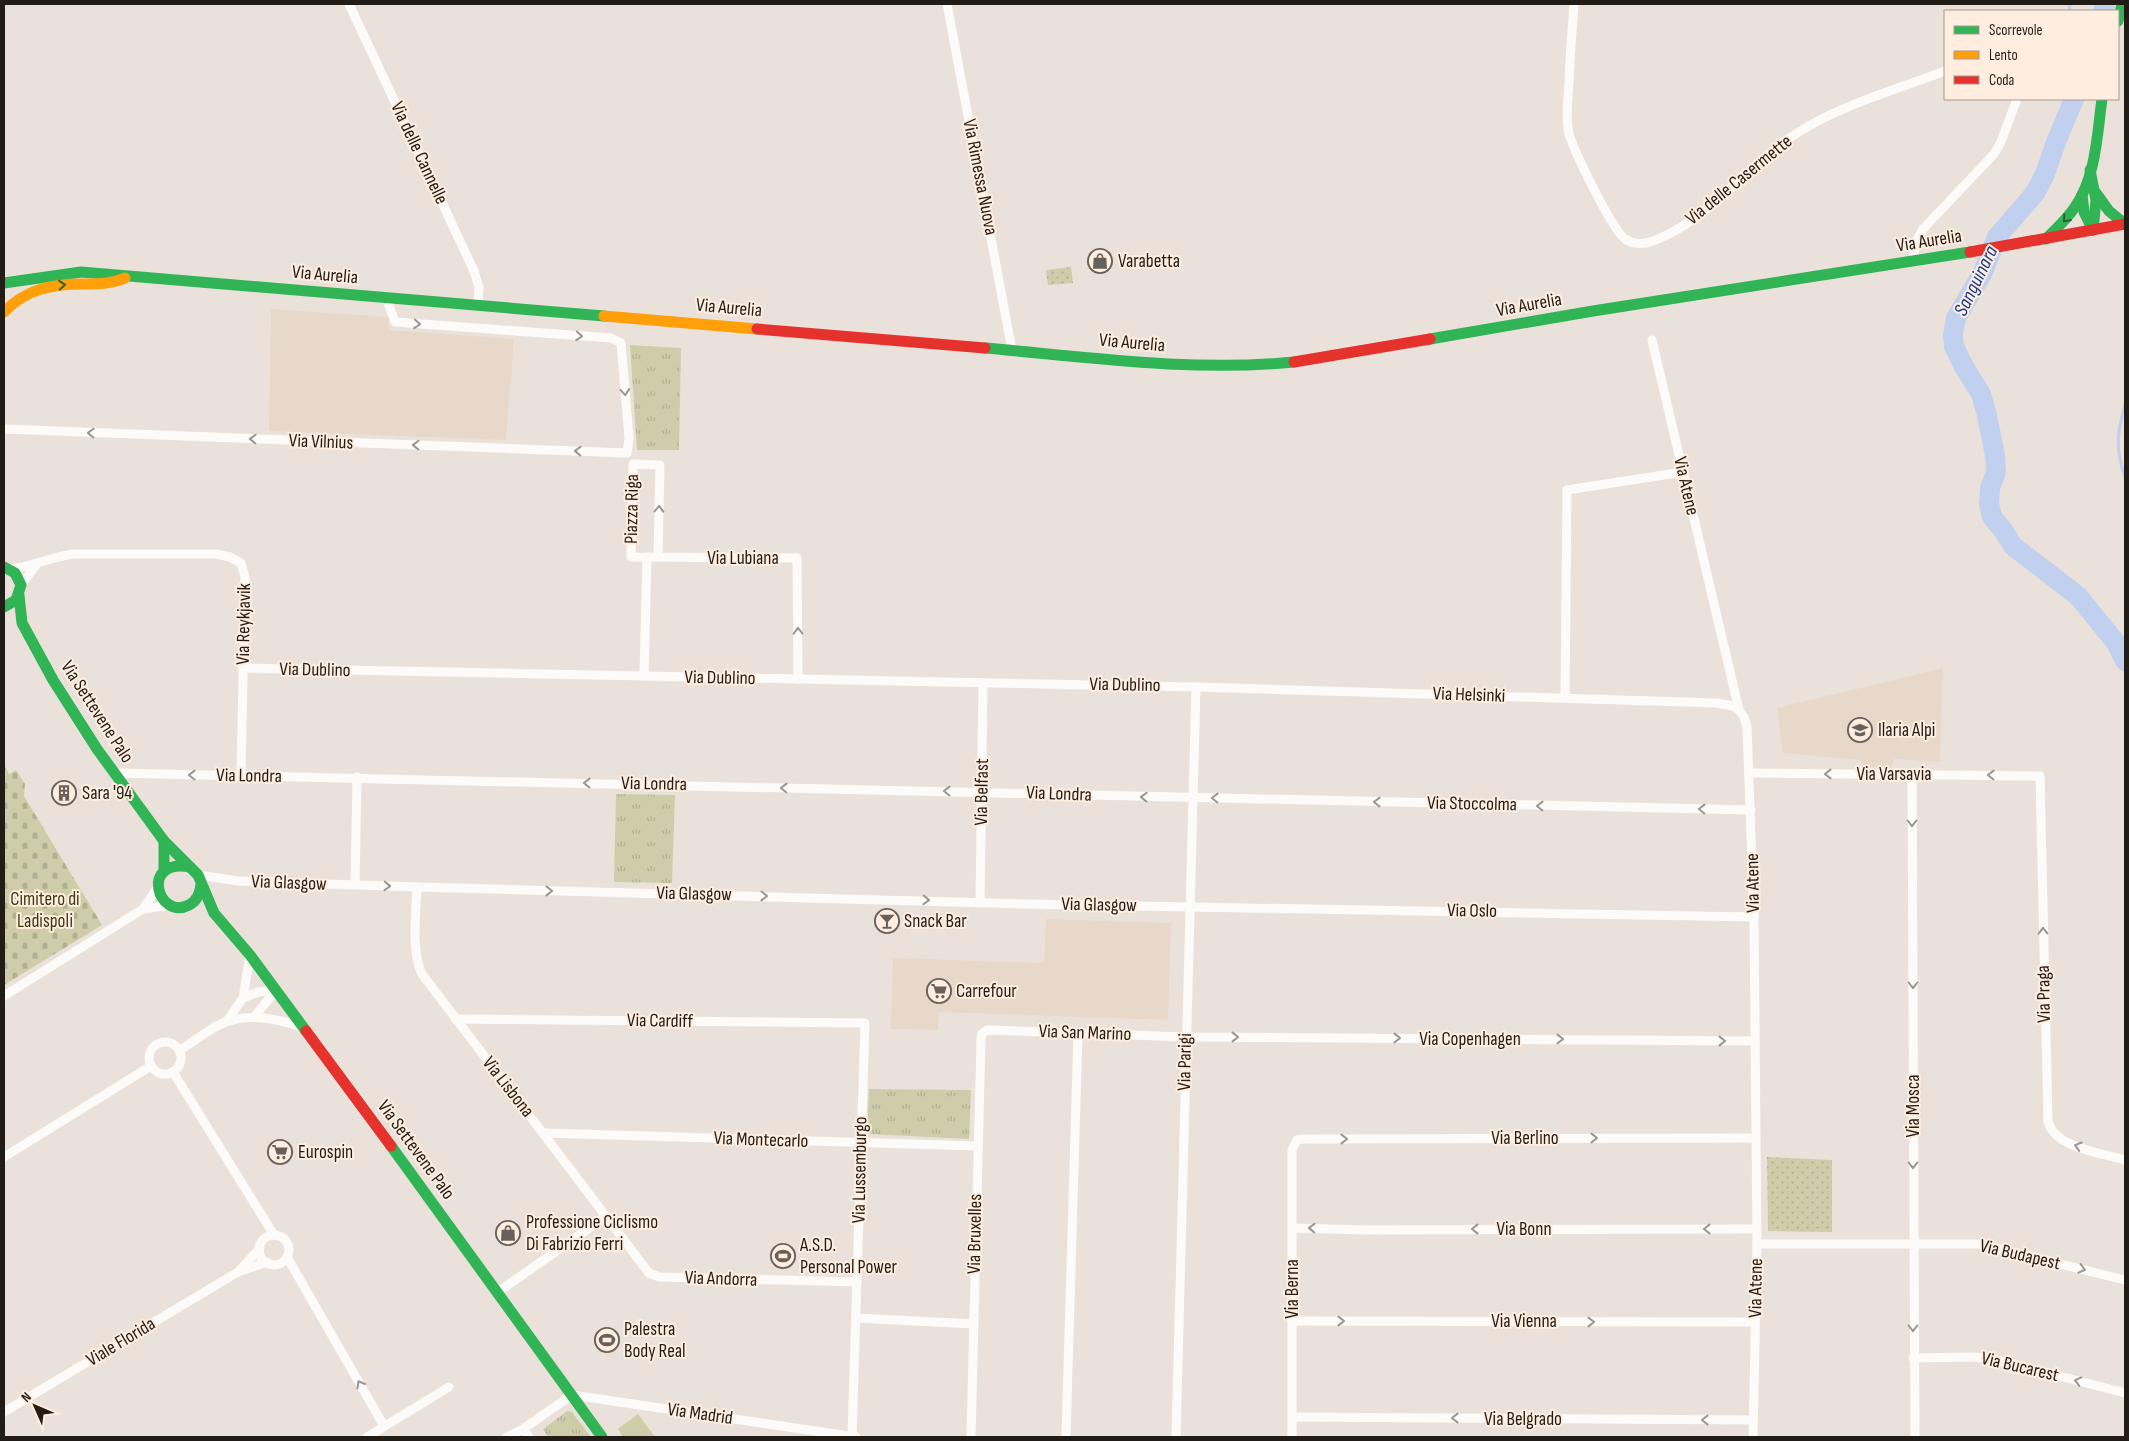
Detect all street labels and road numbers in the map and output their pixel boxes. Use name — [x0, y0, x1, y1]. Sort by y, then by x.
street label: Via delle Cannelle — [385, 98, 453, 208]
street label: Via Rimessa Nuova — [957, 117, 1003, 237]
street label: Via delle Casermette — [1681, 130, 1797, 230]
street label: Via Aurelia — [1895, 224, 1963, 258]
street label: Via Aurelia — [291, 261, 359, 289]
street label: Via Aurelia — [1494, 288, 1564, 322]
street label: Via Aurelia — [695, 294, 763, 322]
street label: Via Aurelia — [1098, 329, 1166, 357]
street label: Via Vilnius — [288, 429, 354, 455]
street label: Via Atene — [1668, 454, 1704, 518]
street label: Piazza Riga — [620, 474, 644, 544]
street label: Via Lubiana — [707, 547, 779, 570]
street label: Via Reykjavik — [232, 582, 256, 665]
street label: Via Settevene Palo — [55, 657, 139, 767]
street label: Via Dublino — [279, 658, 351, 682]
street label: Via Dublino — [684, 666, 756, 690]
street label: Via Dublino — [1089, 673, 1161, 697]
street label: Via Helsinki — [1432, 682, 1506, 708]
street label: Via Belfast — [970, 758, 994, 826]
street label: Via Varsavia — [1857, 763, 1932, 786]
street label: Via Londra — [216, 764, 282, 788]
street label: Via Londra — [621, 772, 687, 796]
street label: Via Londra — [1026, 781, 1092, 807]
street label: Via Stoccolma — [1427, 792, 1517, 816]
street label: Via Atene — [1741, 853, 1765, 913]
street label: Via Glasgow — [251, 870, 327, 896]
street label: Via Glasgow — [656, 882, 732, 906]
street label: Via Glasgow — [1061, 893, 1137, 917]
street label: Via Oslo — [1447, 899, 1497, 923]
street label: Via Praga — [2032, 965, 2056, 1023]
street label: Via Cardiff — [627, 1009, 693, 1033]
street label: Via San Marino — [1038, 1020, 1132, 1046]
street label: Via Copenhagen — [1419, 1028, 1521, 1051]
street label: Via Parigi — [1173, 1033, 1197, 1091]
street label: Via Lisbona — [477, 1052, 539, 1122]
street label: Via Mosca — [1902, 1074, 1925, 1138]
street label: Via Settevene Palo — [372, 1096, 460, 1204]
street label: Via Lussemburgo — [848, 1116, 872, 1224]
street label: Via Montecarlo — [713, 1127, 809, 1153]
street label: Via Berlino — [1491, 1127, 1559, 1150]
street label: Via Bruxelles — [963, 1194, 987, 1274]
street label: Via Bonn — [1496, 1218, 1552, 1241]
street label: Via Budapest — [1977, 1235, 2063, 1275]
street label: Via Atene — [1744, 1258, 1768, 1318]
street label: Via Berna — [1281, 1259, 1304, 1319]
street label: Via Andorra — [684, 1266, 758, 1292]
street label: Via Vienna — [1491, 1310, 1557, 1333]
street label: Viale Florida — [82, 1312, 160, 1372]
street label: Via Bucarest — [1979, 1347, 2061, 1387]
street label: Via Madrid — [666, 1398, 734, 1430]
street label: Via Belgrado — [1484, 1408, 1562, 1431]

